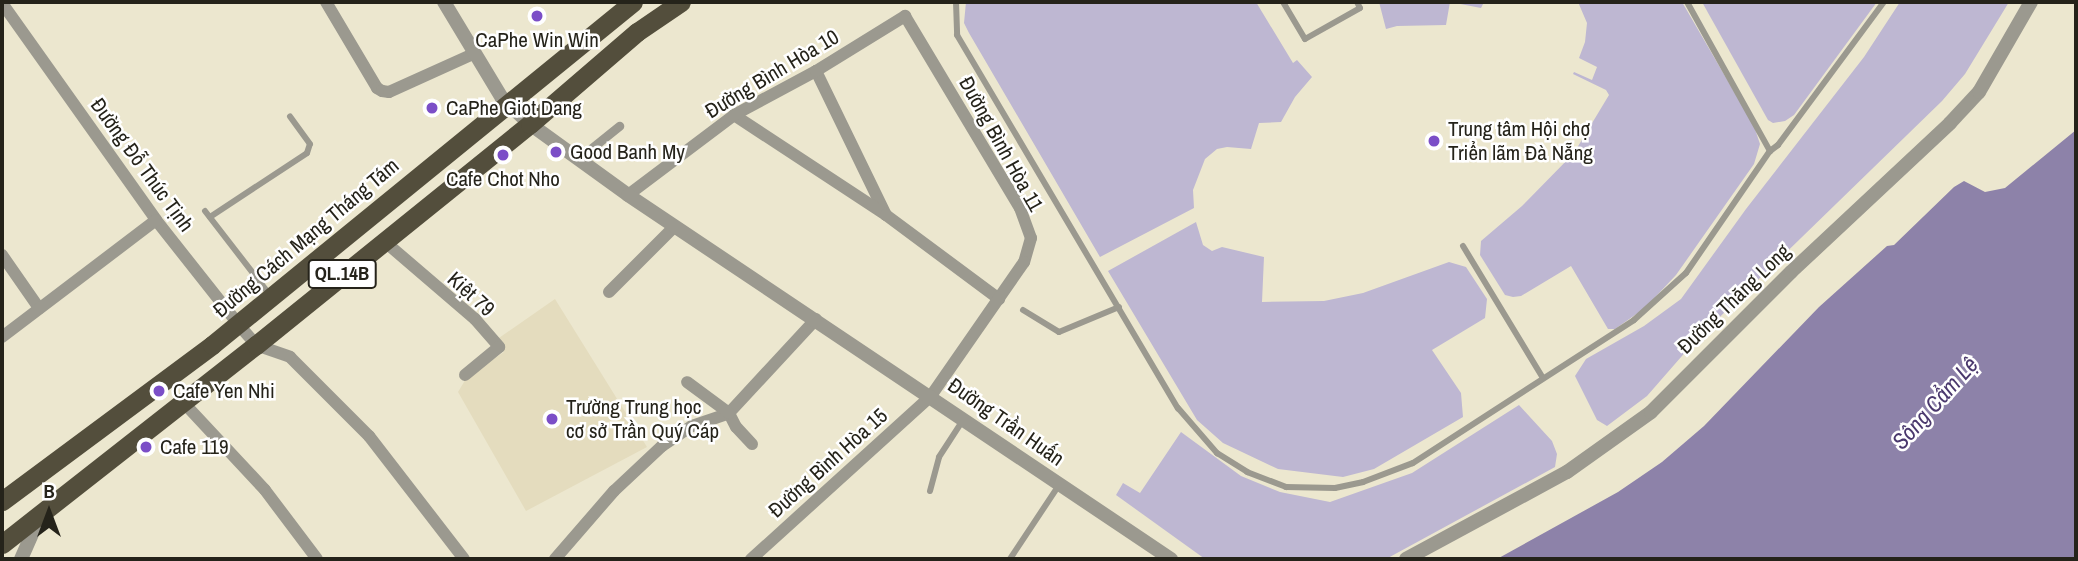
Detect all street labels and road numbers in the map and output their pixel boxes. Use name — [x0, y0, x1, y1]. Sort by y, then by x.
street label: Đường Bình Hòa 10 — [701, 24, 843, 124]
street label: Đường Bình Hòa 11 — [954, 72, 1048, 216]
street label: Đường Đỗ Thúc Tịnh — [85, 93, 199, 237]
street label: Đường Cách Mạng Tháng Tám — [208, 153, 404, 323]
street label: Đường Thăng Long — [1672, 239, 1796, 359]
road number: QL.14B — [307, 258, 377, 290]
street label: Kiệt 79 — [442, 266, 500, 322]
street label: Đường Trần Huấn — [943, 373, 1069, 471]
street label: Đường Bình Hòa 15 — [763, 403, 893, 523]

